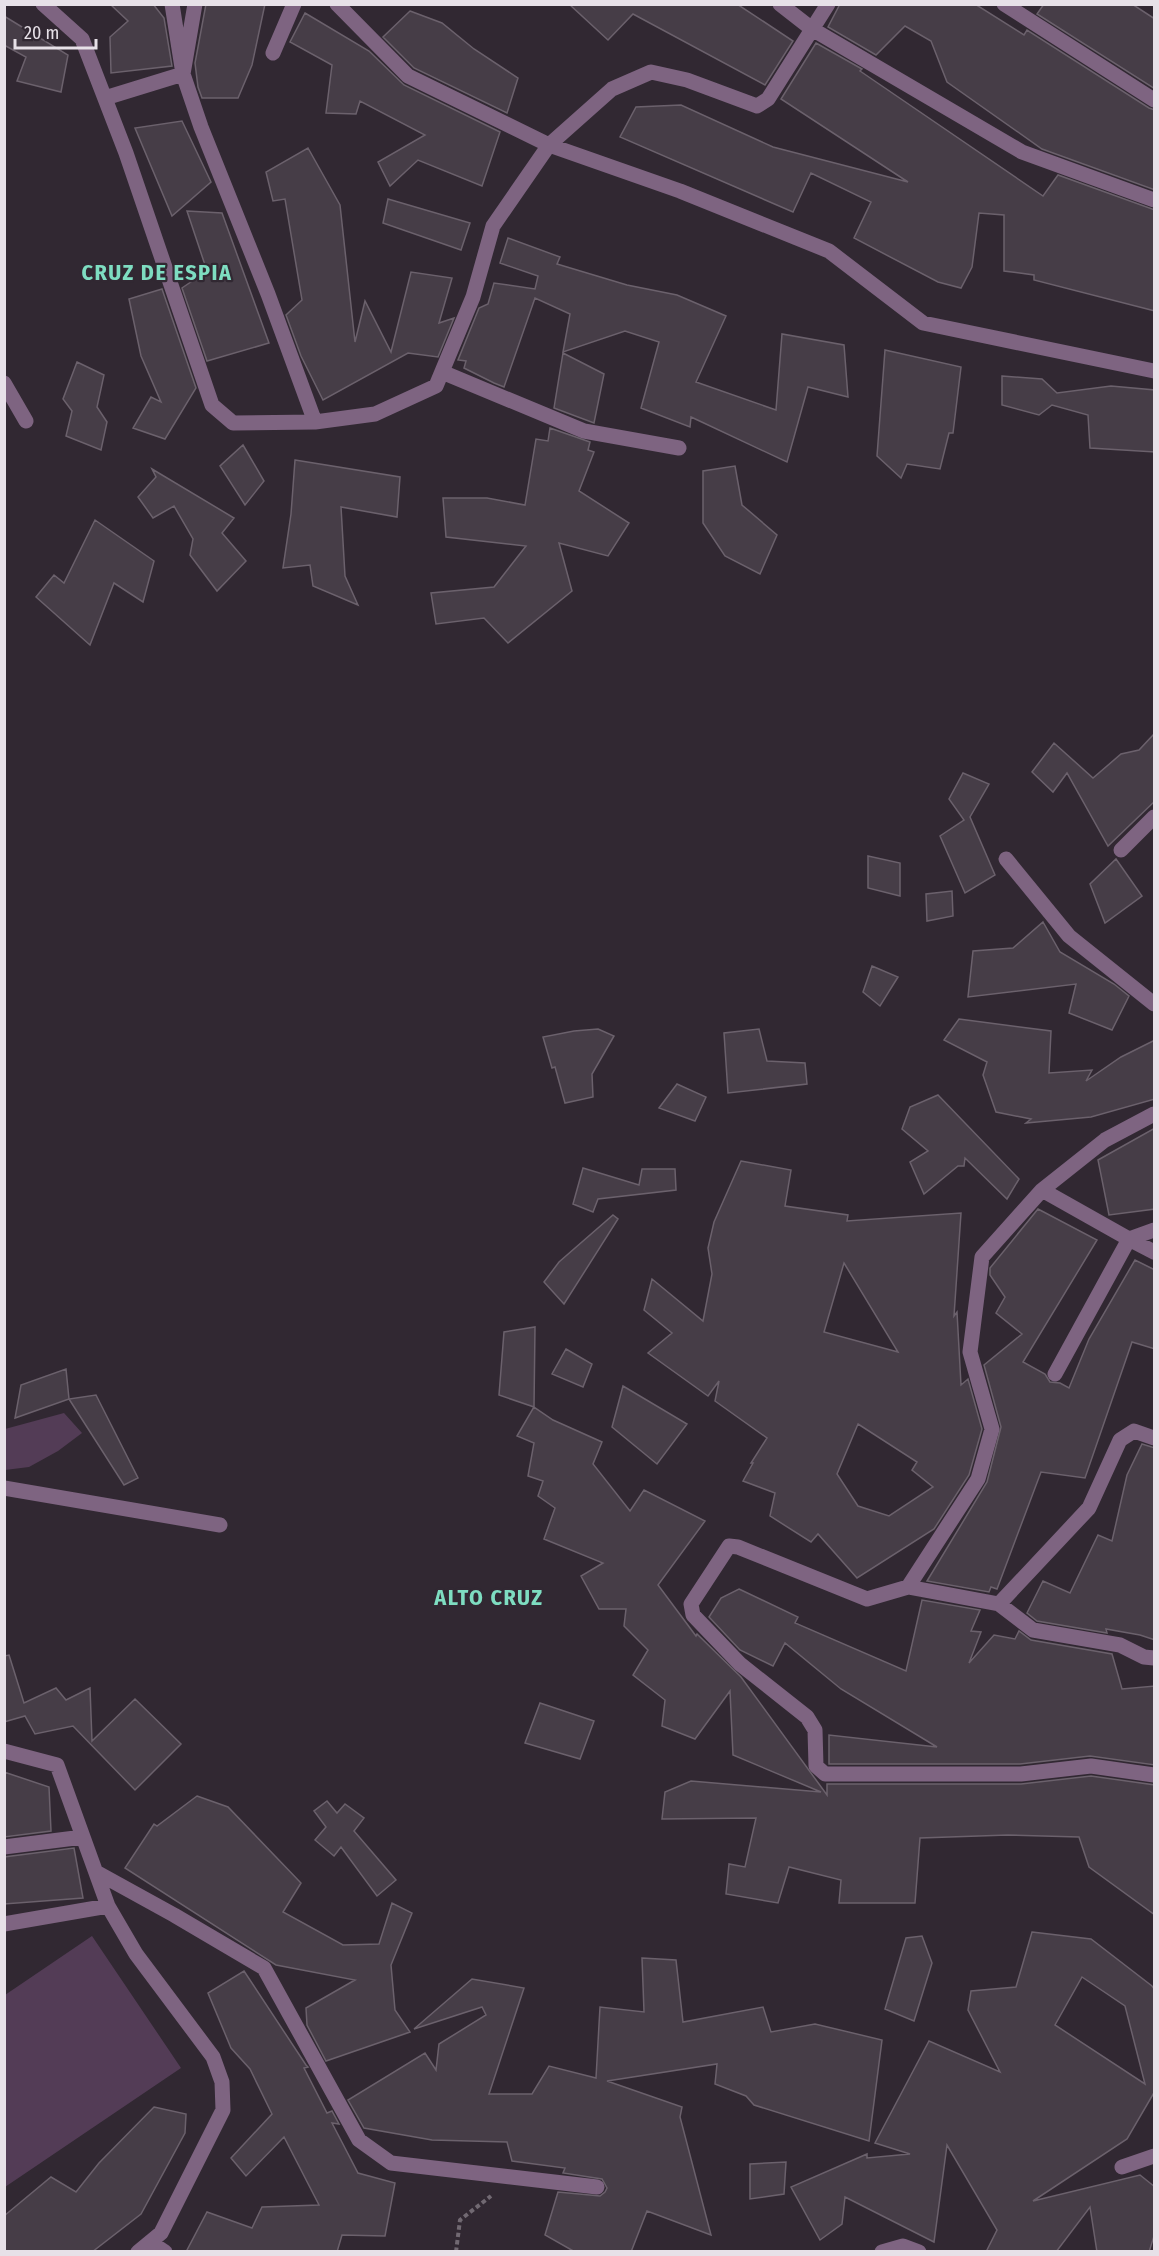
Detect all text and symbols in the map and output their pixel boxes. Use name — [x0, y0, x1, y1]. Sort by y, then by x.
scale bar — [15, 12, 96, 50]
text: 20 m — [24, 22, 59, 44]
district label: CRUZ DE ESPIA — [82, 259, 232, 286]
district label: ALTO CRUZ — [433, 1584, 544, 1611]

